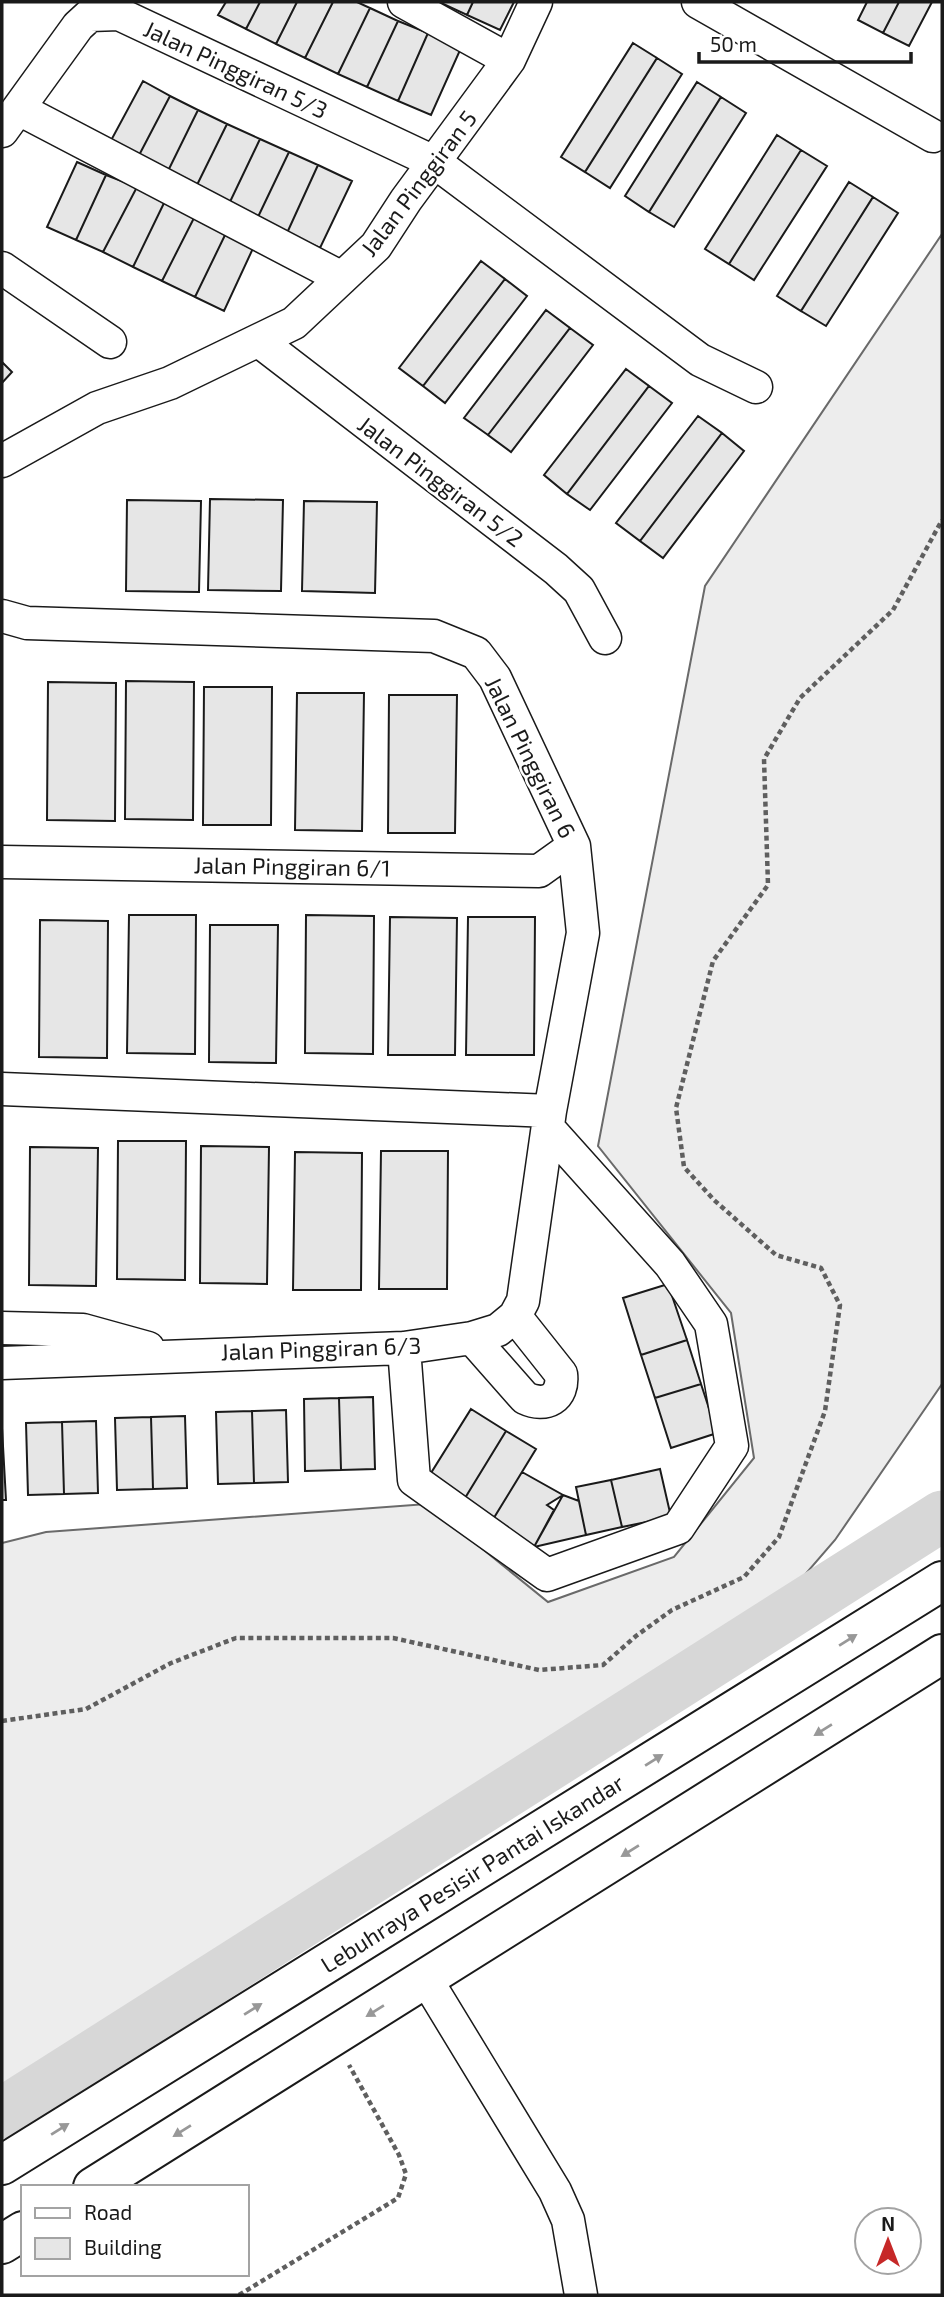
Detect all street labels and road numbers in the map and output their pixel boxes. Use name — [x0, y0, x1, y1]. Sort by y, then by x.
street label: Jalan Pinggiran 5/3 — [140, 14, 332, 124]
street label: Jalan Pinggiran 5 — [354, 105, 482, 261]
street label: Jalan Pinggiran 5/2 — [353, 410, 529, 552]
street label: Jalan Pinggiran 6 — [480, 672, 582, 842]
street label: Jalan Pinggiran 6/1 — [193, 850, 391, 882]
street label: Jalan Pinggiran 6/3 — [220, 1331, 422, 1365]
street label: Lebuhraya Pesisir Pantai Iskandar — [315, 1768, 629, 1978]

